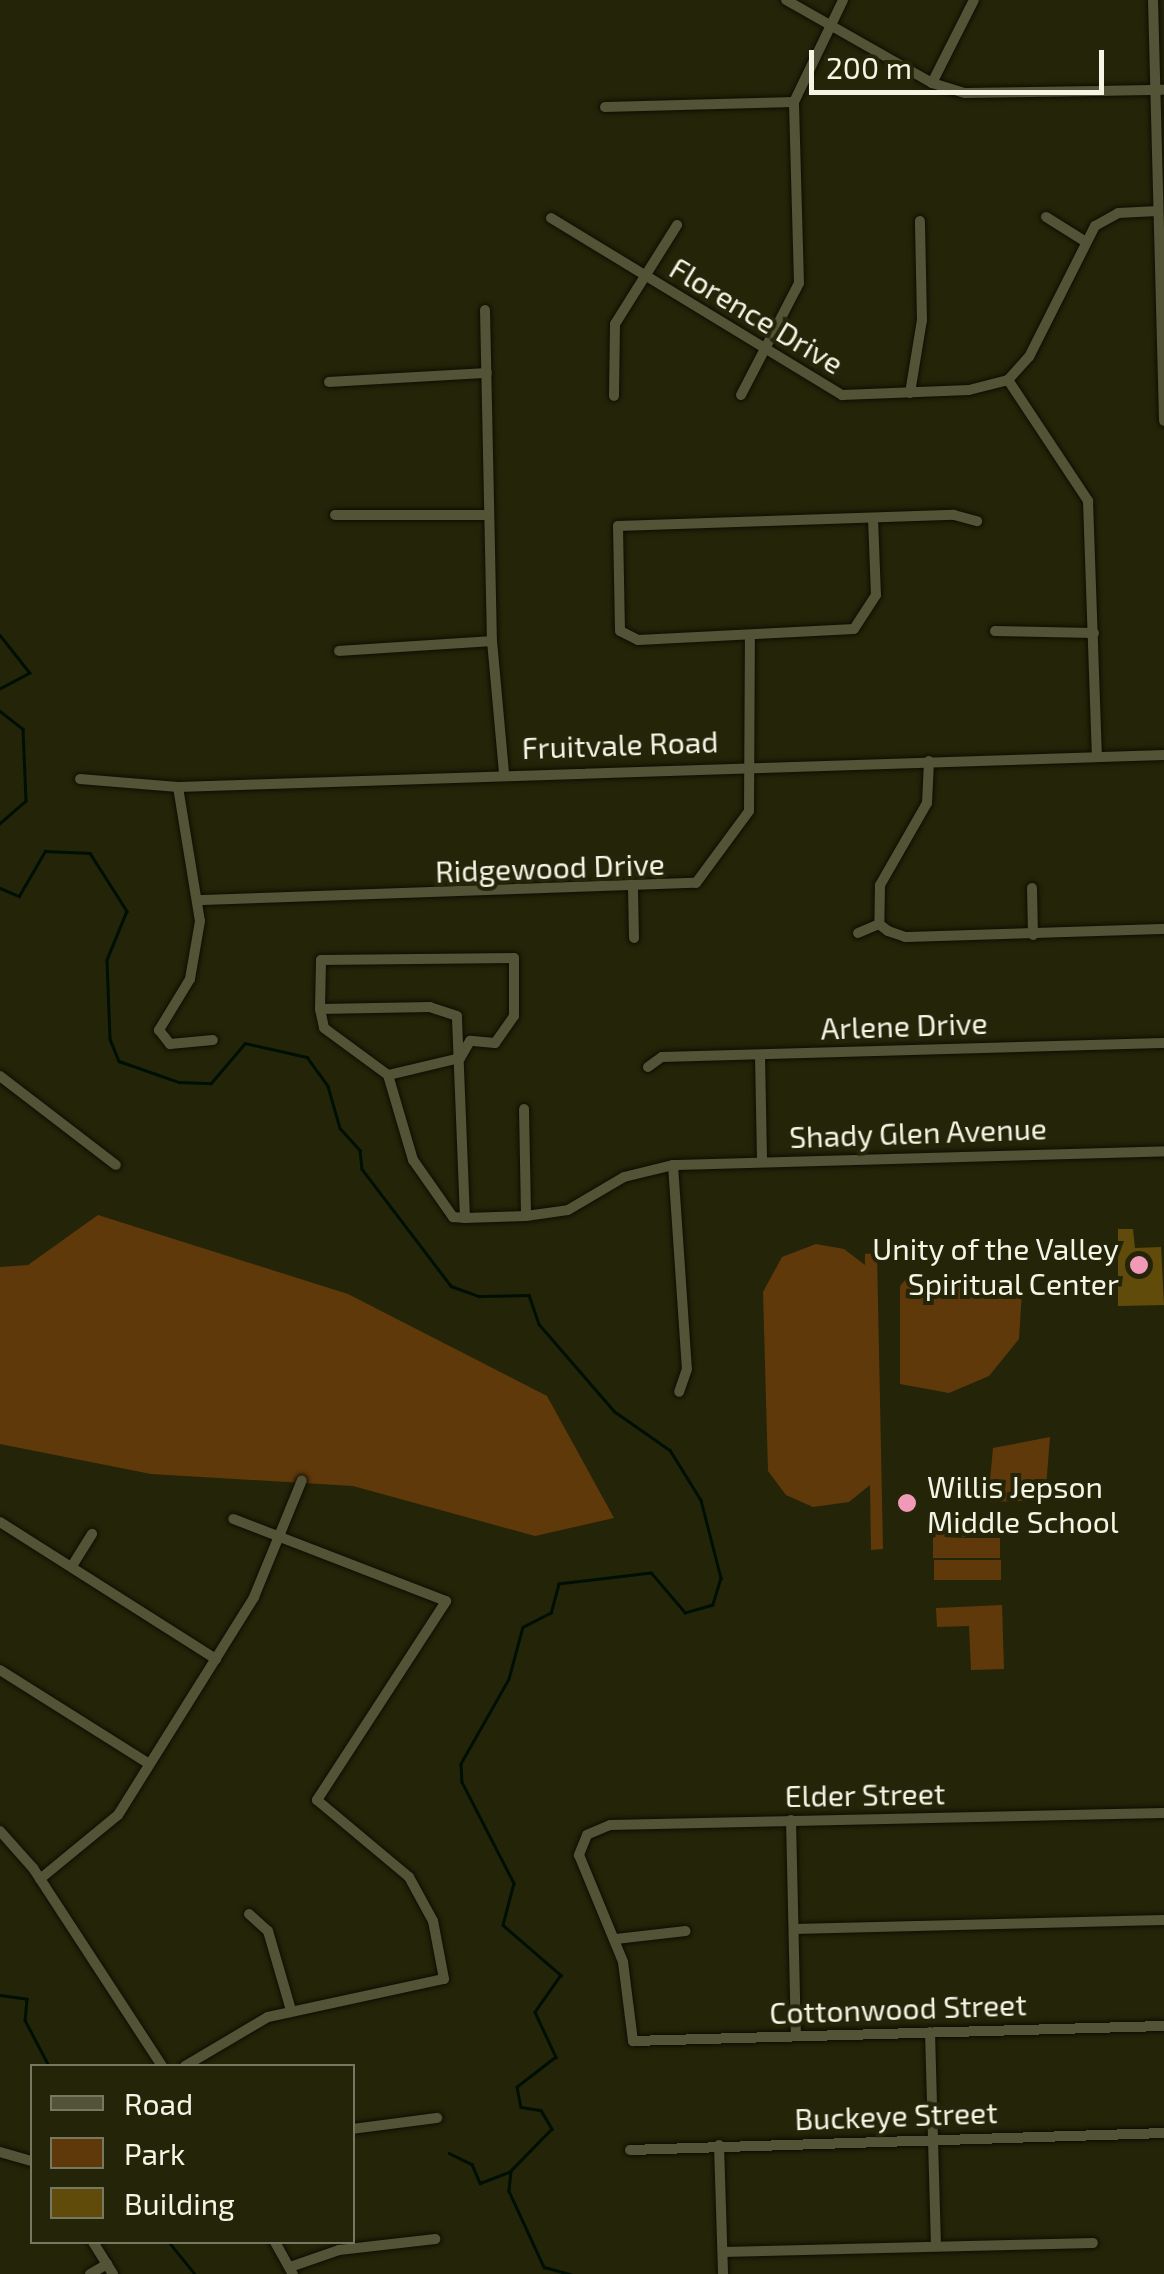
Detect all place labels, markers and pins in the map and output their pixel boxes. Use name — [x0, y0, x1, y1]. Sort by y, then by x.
place label: Unity of the Valley Spiritual Center — [870, 1230, 1119, 1300]
marker: Unity of the Valley Spiritual Center — [1128, 1254, 1150, 1276]
place label: Willis Jepson Middle School — [927, 1468, 1119, 1538]
marker: Willis Jepson Middle School — [896, 1492, 918, 1514]

